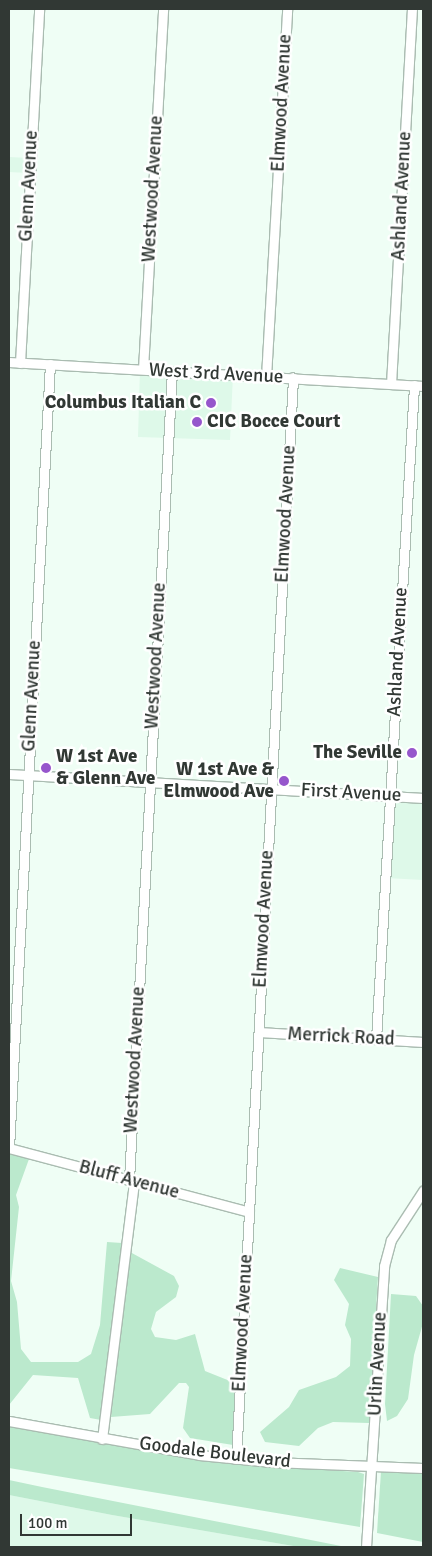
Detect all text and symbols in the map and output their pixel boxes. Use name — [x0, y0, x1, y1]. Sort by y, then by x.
street label: Elmwood Avenue — [267, 33, 297, 173]
street label: Westwood Avenue — [138, 115, 168, 263]
street label: Glenn Avenue — [15, 130, 43, 242]
street label: Ashland Avenue — [387, 131, 417, 261]
street label: West 3rd Avenue — [148, 359, 284, 389]
place label: Columbus Italian C — [45, 392, 201, 414]
marker: Columbus Italian C — [205, 397, 217, 409]
place label: CIC Bocce Court — [207, 411, 340, 433]
marker: CIC Bocce Court — [191, 416, 203, 428]
street label: Elmwood Avenue — [271, 444, 301, 584]
street label: Westwood Avenue — [141, 582, 171, 730]
street label: Ashland Avenue — [383, 587, 413, 717]
street label: Glenn Avenue — [18, 640, 46, 752]
place label: The Seville — [313, 742, 402, 764]
place label: W 1st Ave & Glenn Ave — [56, 746, 155, 790]
marker: The Seville — [406, 747, 418, 759]
place label: W 1st Ave & Elmwood Ave — [163, 759, 274, 803]
marker: W 1st Ave & Glenn Ave — [40, 762, 52, 774]
marker: W 1st Ave & Elmwood Ave — [278, 775, 290, 787]
street label: First Avenue — [300, 779, 402, 807]
street label: Elmwood Avenue — [249, 849, 279, 989]
street label: Westwood Avenue — [120, 986, 150, 1134]
street label: Merrick Road — [287, 1023, 395, 1051]
street label: Bluff Avenue — [76, 1156, 182, 1204]
street label: Elmwood Avenue — [228, 1253, 258, 1393]
street label: Urlin Avenue — [364, 1311, 392, 1417]
street label: Goodale Boulevard — [138, 1432, 292, 1474]
scale bar — [22, 1504, 135, 1536]
text: 100 m — [28, 1514, 68, 1532]

